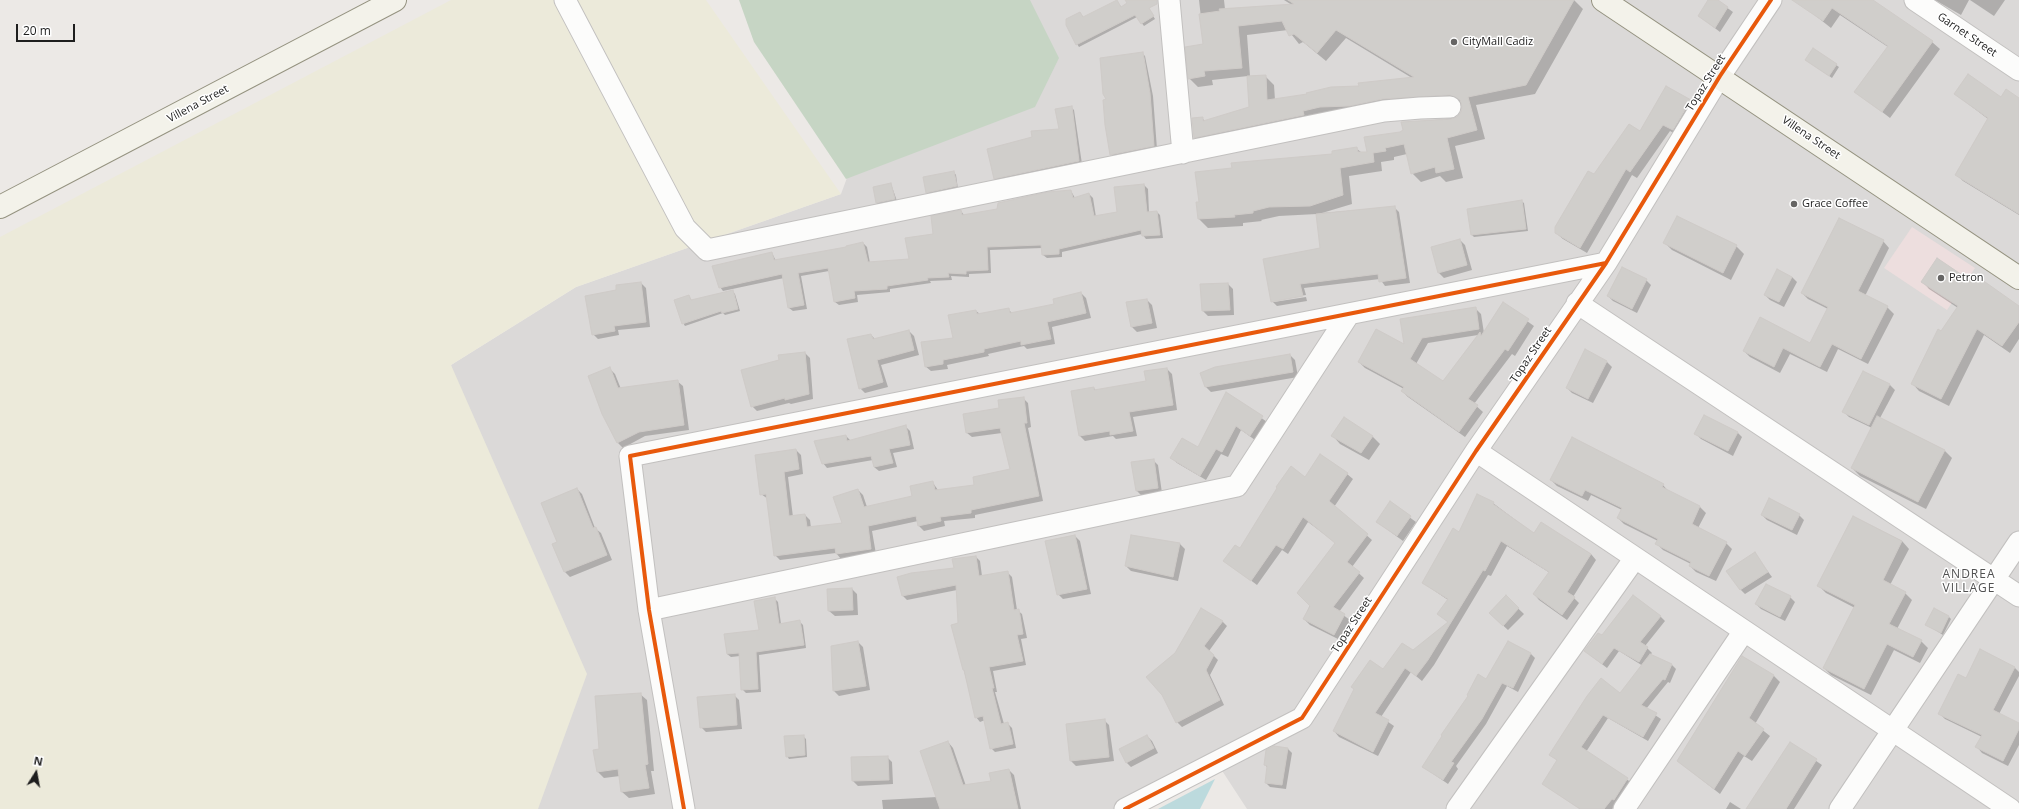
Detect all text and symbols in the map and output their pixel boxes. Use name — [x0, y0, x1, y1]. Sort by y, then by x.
street label: Garnet Street — [1935, 10, 1999, 60]
scale bar — [18, 16, 77, 42]
text: 20 m — [23, 22, 51, 39]
place label: CityMall Cadiz — [1462, 35, 1533, 49]
marker: CityMall Cadiz — [1449, 37, 1459, 47]
street label: Topaz Street — [1683, 52, 1729, 114]
street label: Villena Street — [165, 82, 231, 126]
street label: Villena Street — [1779, 114, 1843, 162]
place label: Grace Coffee — [1802, 197, 1868, 211]
marker: Grace Coffee — [1789, 199, 1799, 209]
place label: Petron — [1949, 271, 1984, 285]
marker: Petron — [1936, 273, 1946, 283]
street label: Topaz Street — [1508, 325, 1554, 385]
district label: ANDREA VILLAGE — [1942, 568, 1996, 596]
street label: Topaz Street — [1329, 594, 1375, 656]
north arrow — [16, 753, 56, 793]
text: N — [33, 753, 44, 769]

